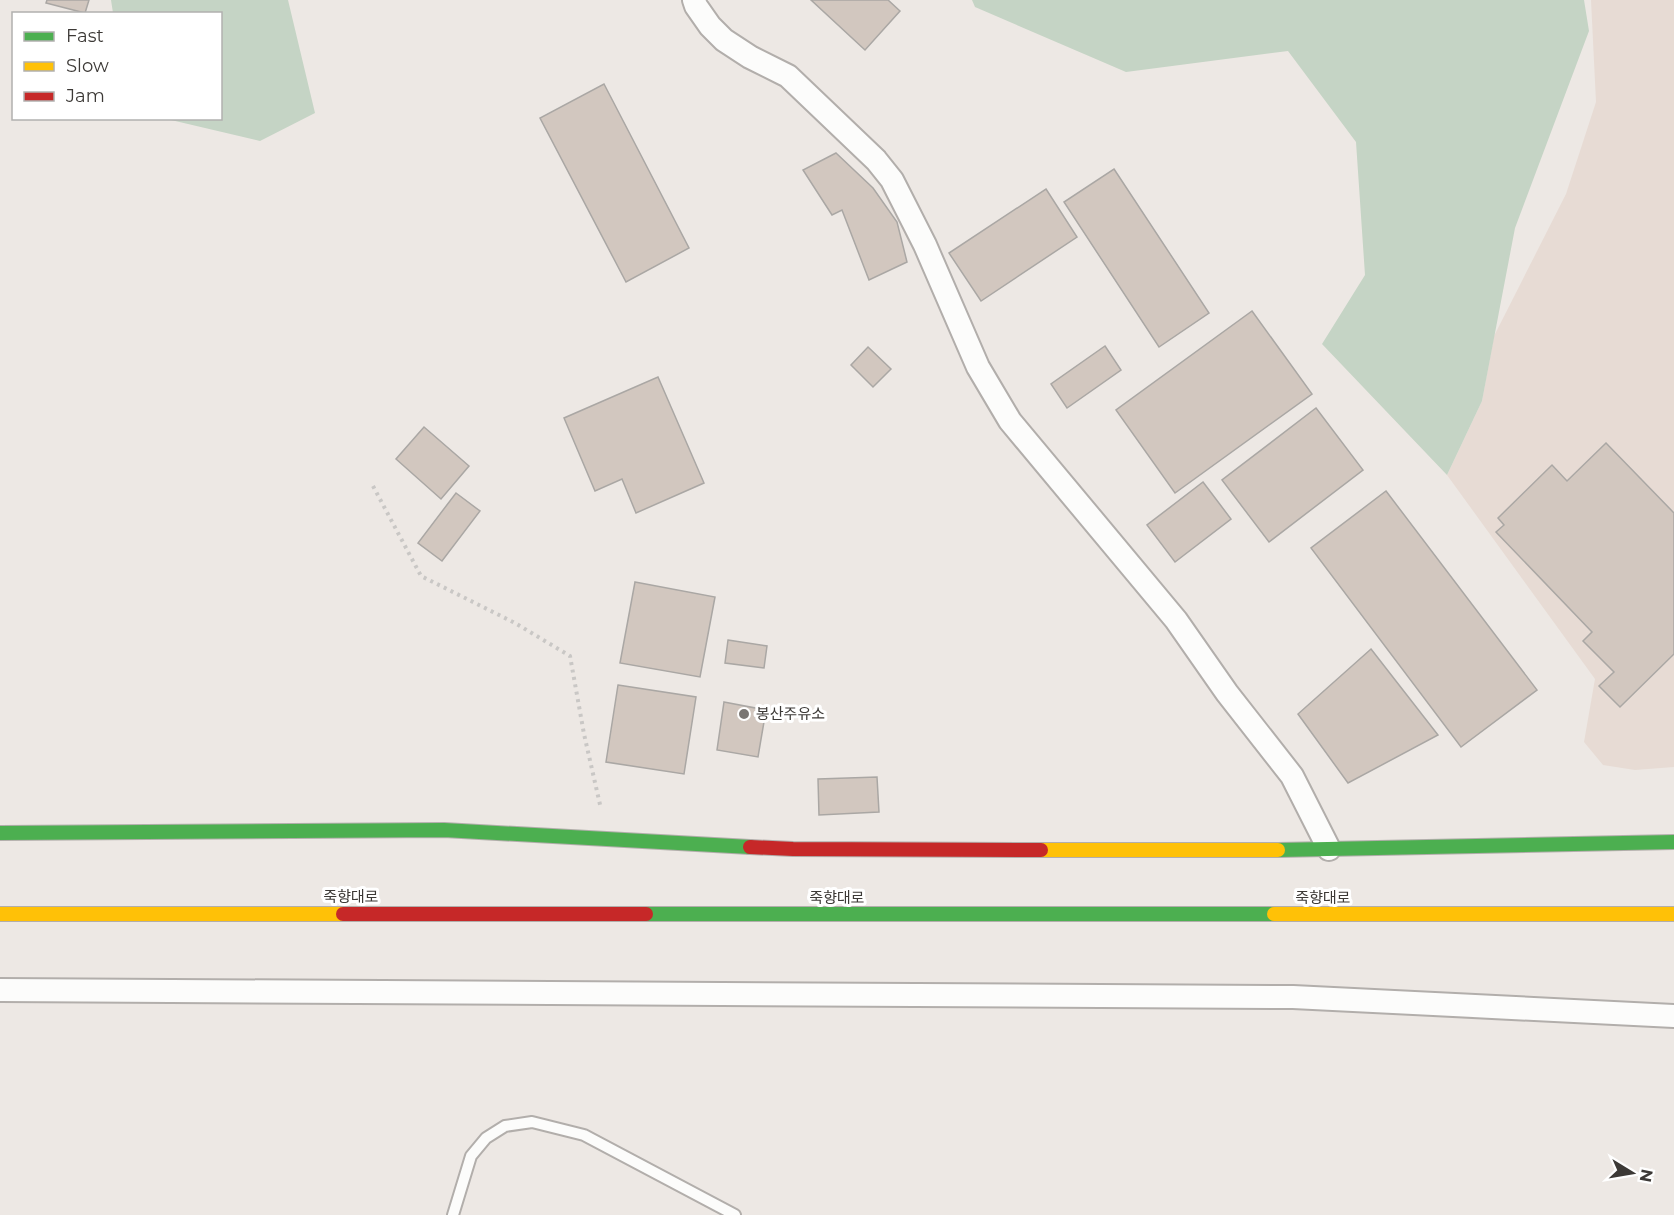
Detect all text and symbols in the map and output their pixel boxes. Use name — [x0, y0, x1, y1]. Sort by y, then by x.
legend — [12, 12, 222, 120]
text: Fast — [66, 25, 104, 47]
text: Slow — [66, 55, 109, 77]
text: Jam — [65, 85, 105, 107]
place label: 봉산주유소 — [756, 704, 825, 723]
marker: 봉산주유소 — [737, 707, 751, 721]
street label: 죽향대로 — [323, 887, 379, 906]
street label: 죽향대로 — [809, 888, 865, 907]
street label: 죽향대로 — [1295, 888, 1351, 907]
north arrow — [1602, 1143, 1662, 1203]
text: N — [1636, 1168, 1657, 1184]

